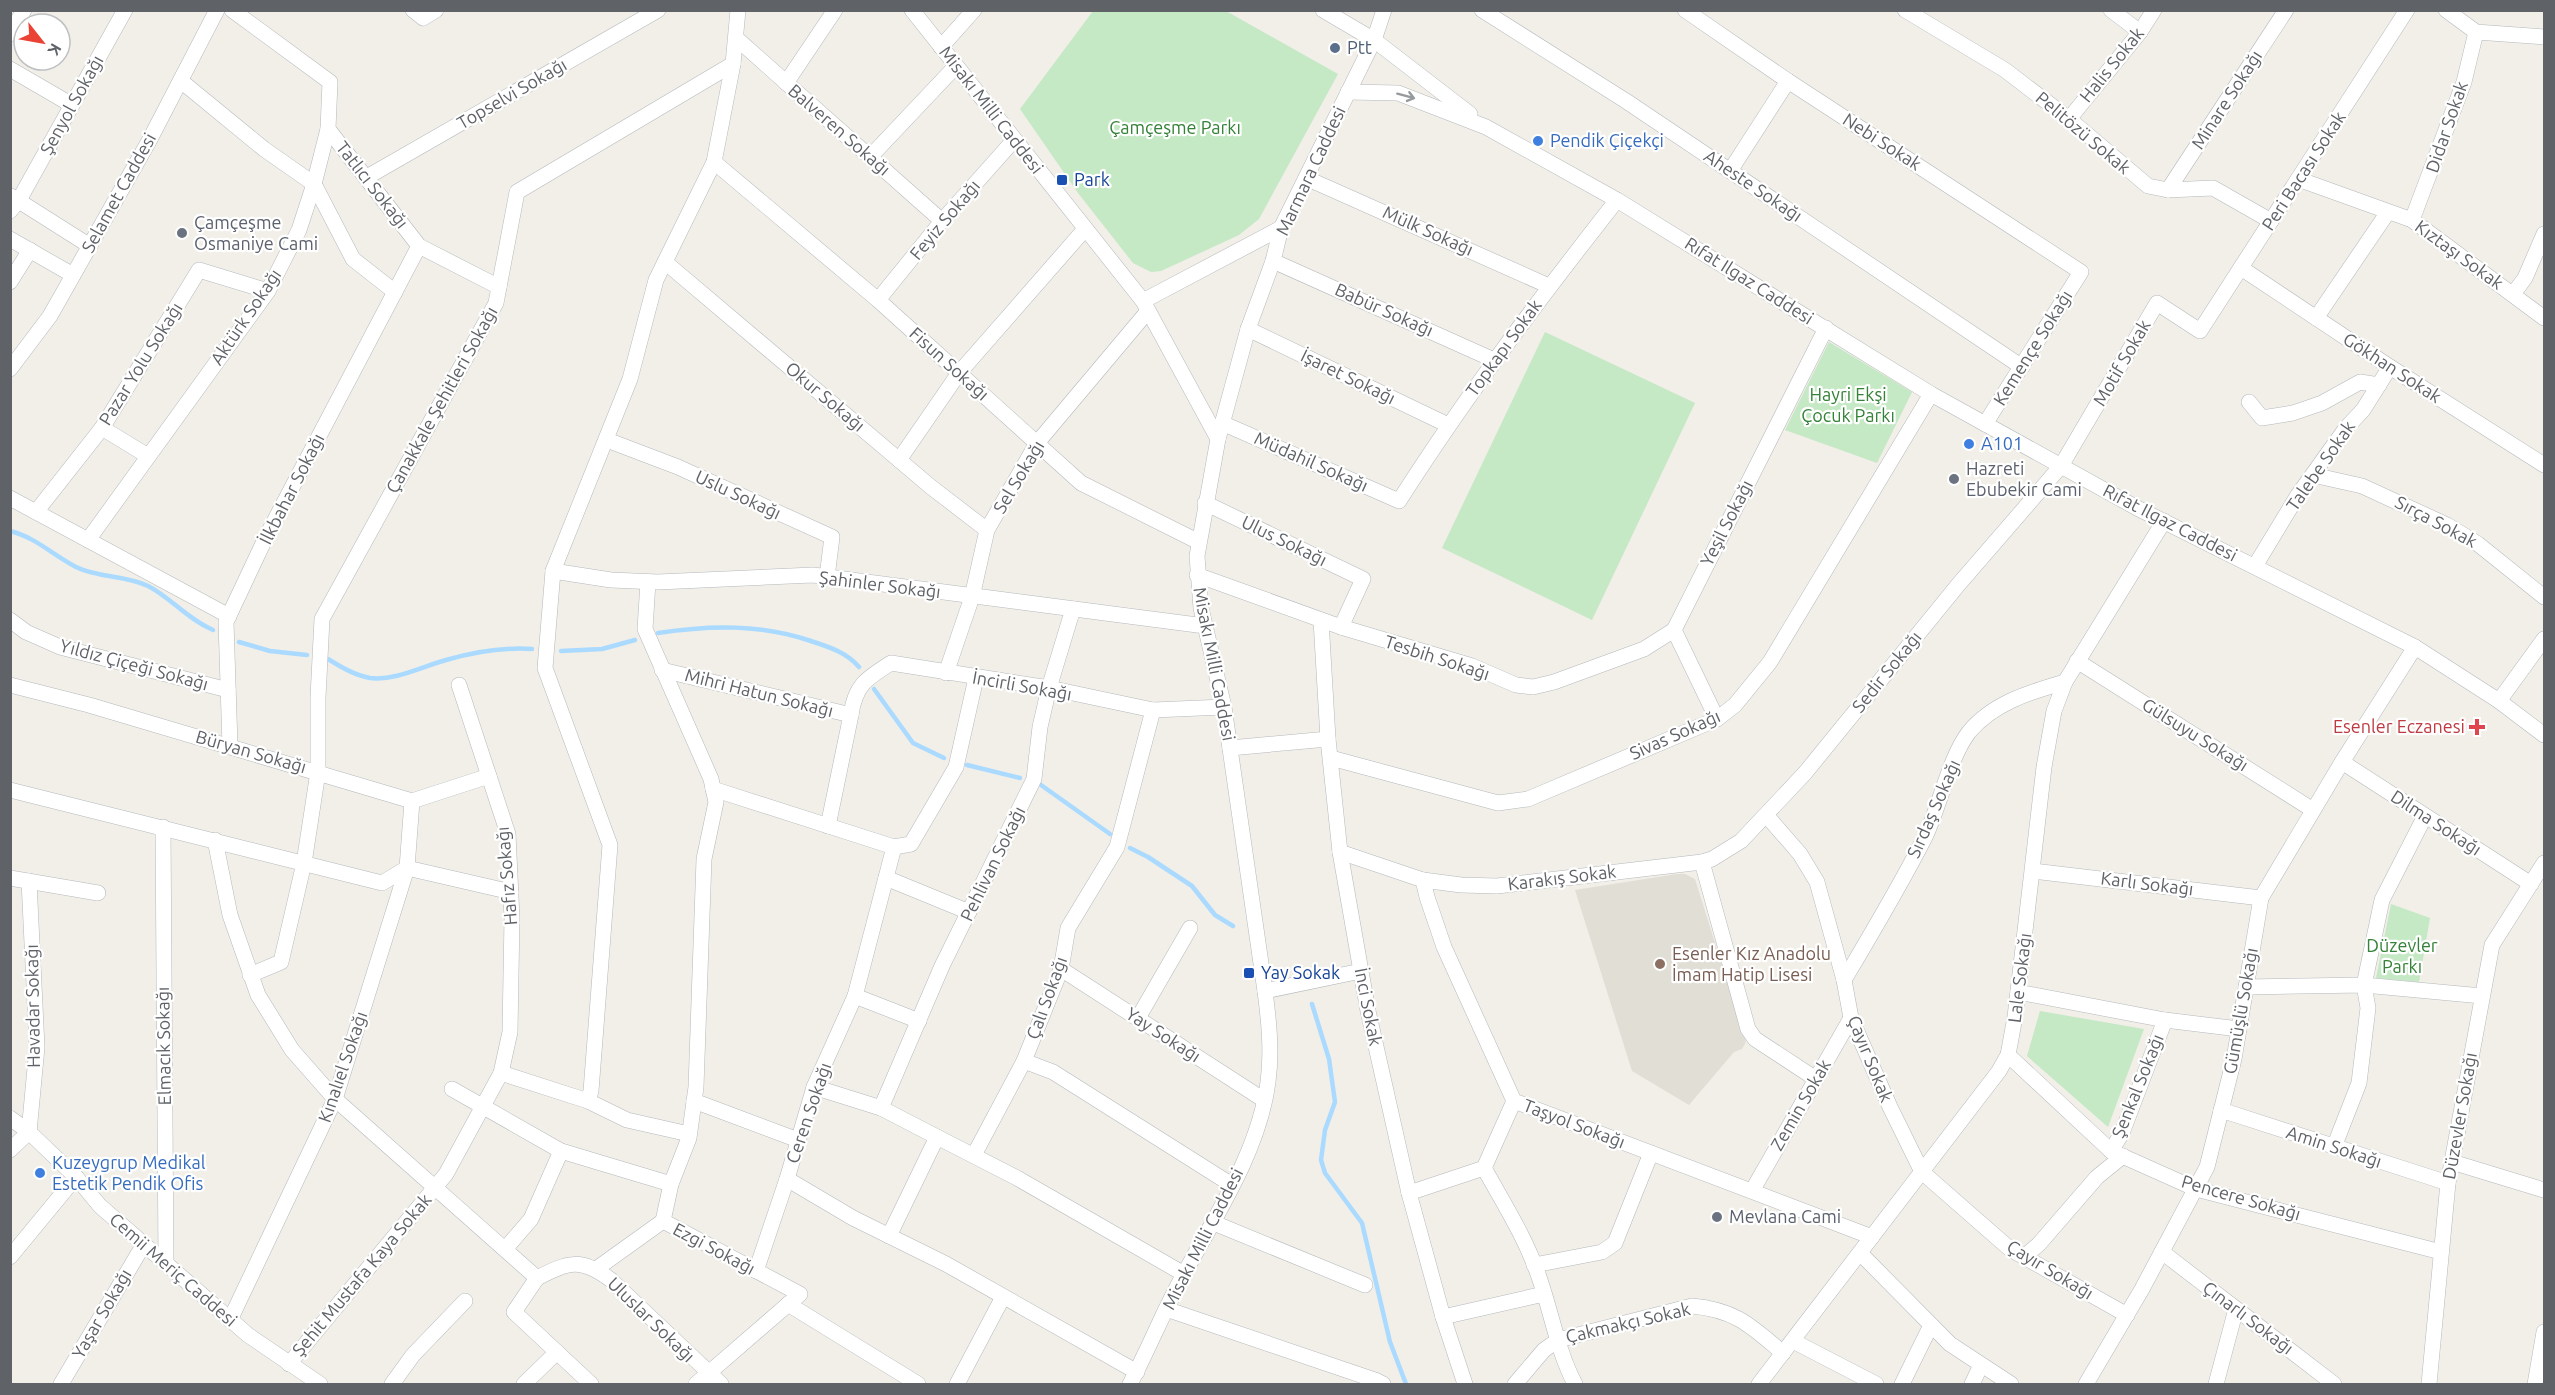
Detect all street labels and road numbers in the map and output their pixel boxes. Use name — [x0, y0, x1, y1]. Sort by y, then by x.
street label: Halis Sokak — [2075, 23, 2147, 106]
street label: Misakı Milli Caddesi — [936, 42, 1048, 177]
street label: Minare Sokağı — [2187, 46, 2265, 152]
street label: Şenyol Sokağı — [36, 51, 107, 158]
street label: Topselvi Sokağı — [453, 54, 570, 133]
street label: Didar Sokak — [2421, 78, 2471, 175]
street label: Balveren Sokağı — [785, 80, 895, 179]
street label: Pelitözü Sokak — [2032, 87, 2135, 177]
street label: Marmara Caddesi — [1271, 103, 1349, 238]
street label: Peri Bacası Sokak — [2257, 107, 2349, 234]
street label: Nebi Sokak — [1840, 108, 1925, 174]
street label: Selamet Caddesi — [77, 129, 159, 256]
street label: Tatlıcı Sokağı — [333, 137, 413, 232]
street label: Aheste Sokağı — [1701, 145, 1806, 225]
street label: Feyiz Sokağı — [905, 175, 983, 263]
street label: Mülk Sokağı — [1380, 201, 1477, 259]
street label: Kıztaşı Sokak — [2412, 216, 2508, 293]
street label: Rıfat Ilgaz Caddesi — [1682, 233, 1817, 328]
street label: Aktürk Sokağı — [206, 265, 285, 368]
street label: Babür Sokağı — [1332, 279, 1437, 340]
street label: Kemençe Sokağı — [1989, 286, 2076, 409]
street label: Topkapı Sokak — [1461, 295, 1545, 400]
street label: Pazar Yolu Sokağı — [94, 299, 186, 428]
street label: Çanakkale Şehitleri Sokağı — [381, 303, 501, 496]
street label: Motif Sokak — [2088, 316, 2154, 409]
street label: Fisun Sokağı — [906, 323, 993, 404]
street label: Gökhan Sokak — [2340, 328, 2445, 406]
street label: İşaret Sokağı — [1298, 345, 1399, 408]
street label: Okur Sokağı — [782, 357, 869, 435]
street label: Talebe Sokak — [2282, 417, 2359, 514]
street label: Müdahil Sokağı — [1252, 427, 1371, 495]
street label: İlkbahar Sokağı — [255, 430, 328, 547]
street label: Sel Sokağı — [989, 437, 1048, 516]
street label: Uslu Sokağı — [692, 466, 784, 523]
street label: Yeşil Sokağı — [1696, 476, 1756, 569]
street label: Rıfat Ilgaz Caddesi — [2100, 480, 2241, 565]
street label: Sırça Sokak — [2392, 491, 2481, 551]
street label: Ulus Sokağı — [1239, 511, 1330, 569]
street label: Şahinler Sokağı — [818, 567, 942, 601]
street label: Misakı Milli Caddesi — [1190, 585, 1240, 742]
street label: Sedir Sokağı — [1848, 627, 1925, 716]
street label: Tesbih Sokağı — [1382, 631, 1492, 683]
street label: Yıldız Çiçeği Sokağı — [58, 635, 211, 693]
street label: Mihri Hatun Sokağı — [683, 664, 835, 720]
street label: İncirli Sokağı — [971, 666, 1073, 704]
street label: Gülsuyu Sokağı — [2139, 694, 2252, 775]
street label: Sivas Sokağı — [1626, 705, 1723, 763]
street label: Büryan Sokağı — [194, 726, 309, 776]
street label: Sırdaş Sokağı — [1903, 756, 1964, 861]
street label: Dilma Sokağı — [2388, 786, 2485, 859]
street label: Pehlivan Sokağı — [956, 803, 1029, 924]
street label: Hafız Sokağı — [492, 826, 520, 926]
street label: Karakış Sokak — [1507, 860, 1617, 894]
street label: Karlı Sokağı — [2100, 867, 2195, 899]
street label: Lale Sokağı — [2004, 932, 2034, 1024]
street label: Havadar Sokağı — [21, 944, 43, 1068]
street label: Gümüşlü Sokağı — [2219, 946, 2261, 1076]
street label: Çalı Sokağı — [1022, 954, 1070, 1042]
street label: İnci Sokak — [1352, 966, 1386, 1048]
street label: Elmacık Sokağı — [152, 987, 174, 1105]
street label: Yay Sokağı — [1123, 1003, 1205, 1066]
street label: Kınalıel Sokağı — [314, 1009, 370, 1125]
street label: Çayır Sokak — [1844, 1012, 1897, 1105]
street label: Şenkal Sokağı — [2107, 1031, 2167, 1140]
street label: Düzevler Sokağı — [2438, 1051, 2480, 1181]
street label: Zemin Sokak — [1766, 1055, 1834, 1154]
street label: Ceren Sokağı — [781, 1060, 835, 1166]
street label: Taşyol Sokağı — [1521, 1094, 1628, 1152]
street label: Amin Sokağı — [2284, 1121, 2384, 1171]
street label: Misakı Milli Caddesi — [1158, 1164, 1246, 1313]
street label: Pencere Sokağı — [2180, 1171, 2303, 1224]
street label: Şehit Mustafa Kaya Sokak — [288, 1189, 435, 1359]
street label: Cemii Meriç Caddesi — [106, 1209, 241, 1330]
street label: Ezgi Sokağı — [670, 1218, 759, 1278]
street label: Çayır Sokağı — [2004, 1236, 2097, 1303]
street label: Yaşar Sokağı — [67, 1265, 135, 1362]
street label: Uluslar Sokağı — [604, 1273, 699, 1366]
street label: Çınarlı Sokağı — [2199, 1277, 2298, 1358]
street label: Çakmakçı Sokak — [1564, 1298, 1692, 1346]

